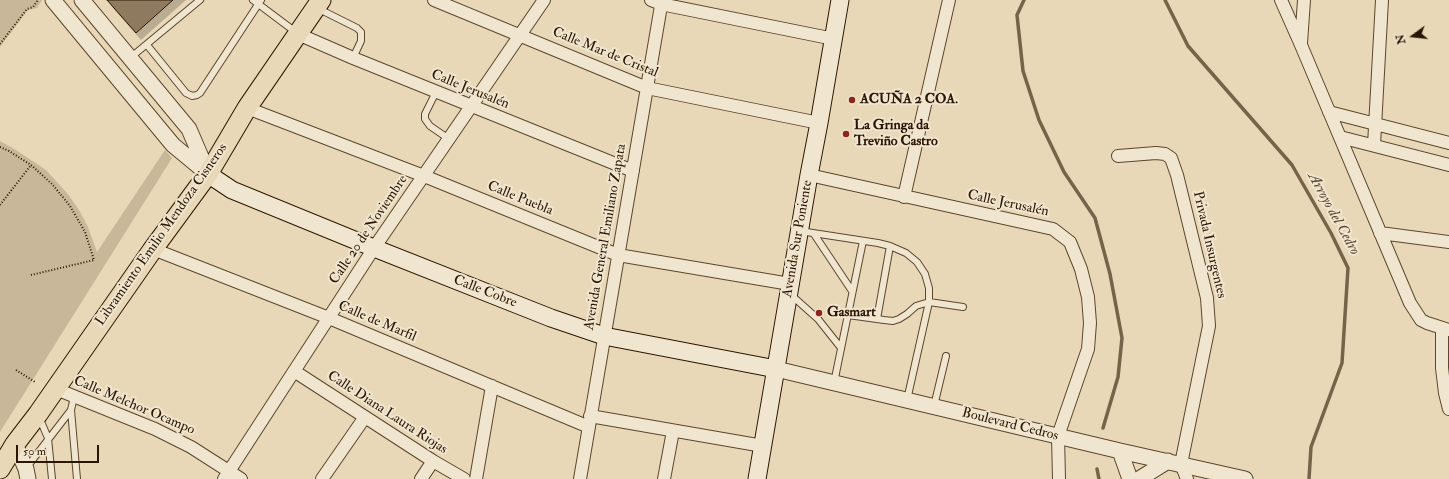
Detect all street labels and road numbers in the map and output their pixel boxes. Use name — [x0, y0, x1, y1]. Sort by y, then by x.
street label: Calle Mar de Cristal — [550, 24, 660, 82]
street label: Calle Jerusalén — [428, 67, 512, 113]
street label: Libramiento Emilio Mendoza Cisneros — [92, 141, 232, 329]
street label: Avenida General Emiliano Zapata — [581, 142, 631, 332]
street label: Calle 20 de Noviembre — [326, 172, 412, 288]
street label: Calle Puebla — [485, 178, 555, 220]
street label: Avenida Sur Poniente — [779, 179, 817, 299]
street label: Calle Jerusalén — [966, 187, 1050, 221]
street label: Privada Insurgentes — [1189, 190, 1229, 300]
street label: Calle Cobre — [451, 272, 519, 312]
street label: Calle de Marfil — [335, 298, 419, 346]
street label: Calle Diana Laura Riojas — [324, 368, 450, 458]
street label: Calle Melchor Ocampo — [71, 373, 197, 439]
street label: Boulevard Cedros — [960, 405, 1060, 445]

